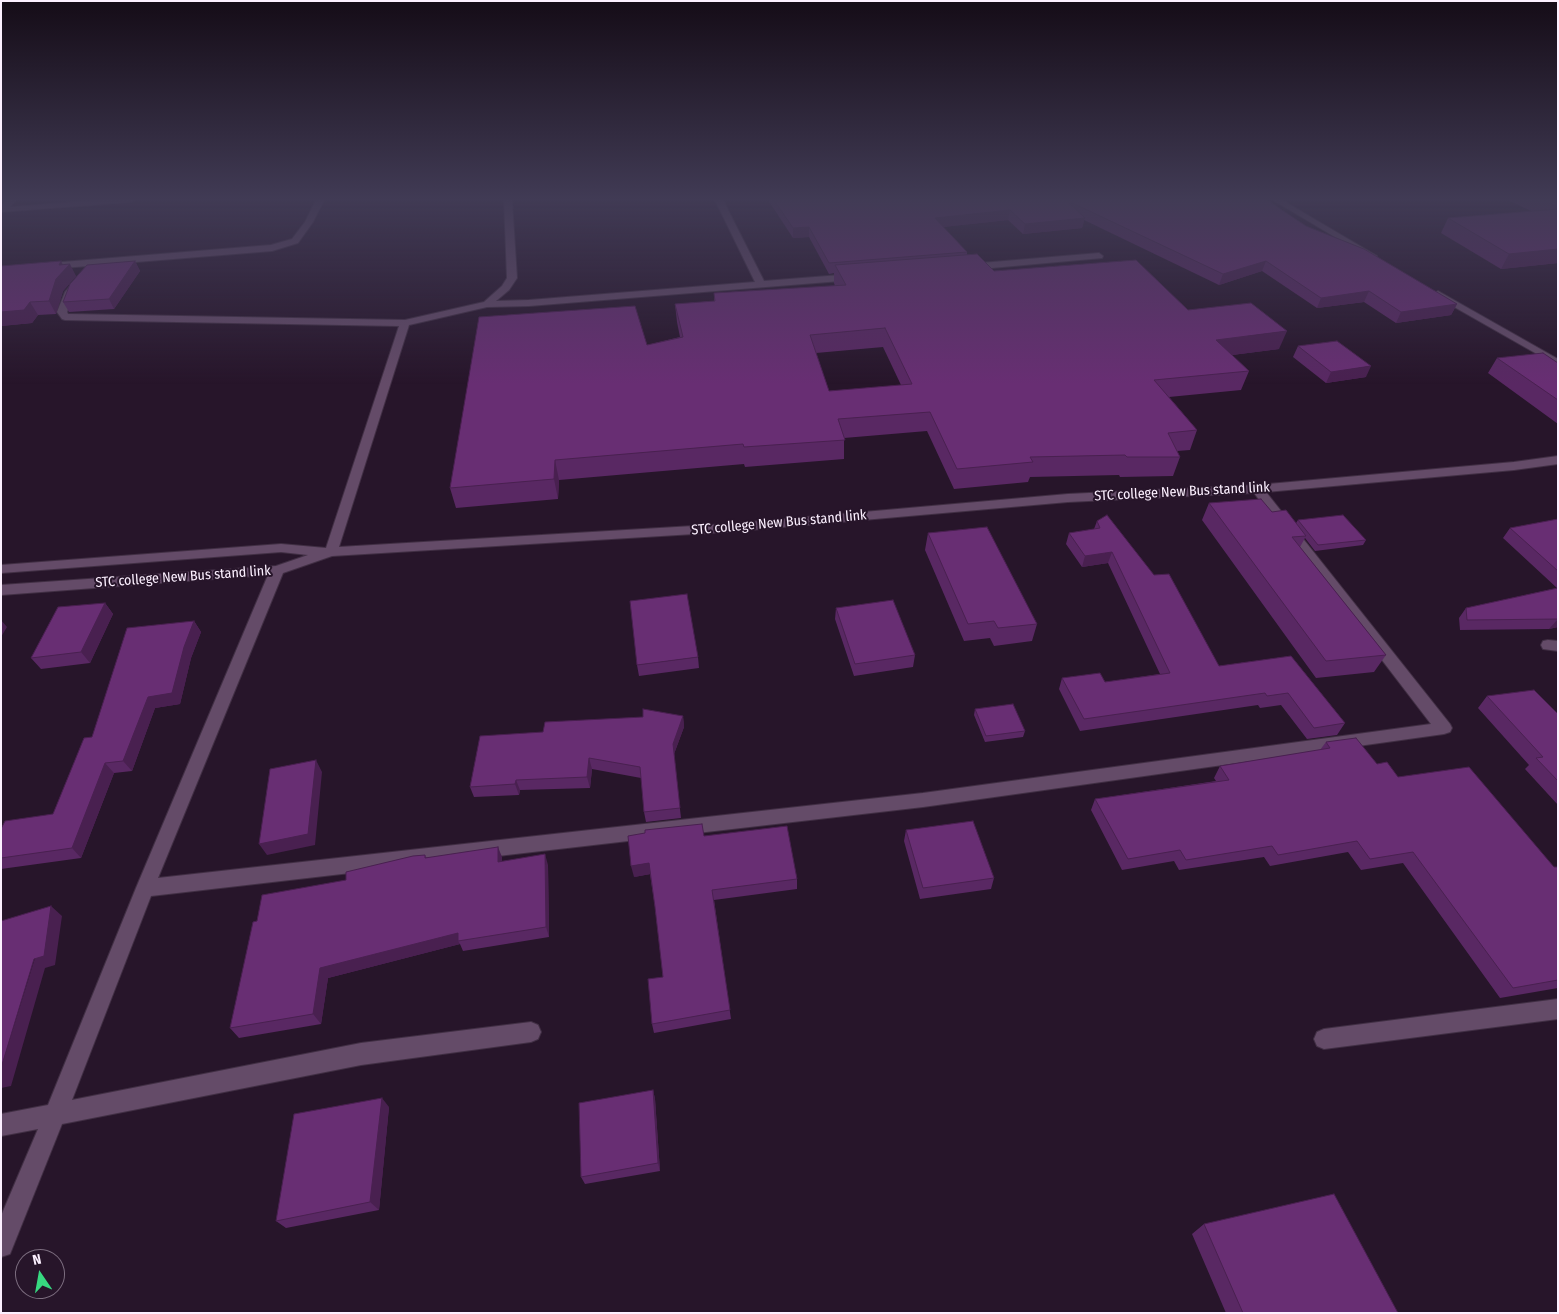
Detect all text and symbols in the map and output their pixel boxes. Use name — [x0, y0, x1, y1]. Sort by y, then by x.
street label: STC college New Bus stand link — [1094, 479, 1270, 505]
street label: STC college New Bus stand link — [691, 507, 867, 539]
street label: STC college New Bus stand link — [95, 562, 271, 592]
north arrow — [15, 1249, 65, 1299]
text: N — [31, 1251, 43, 1269]

